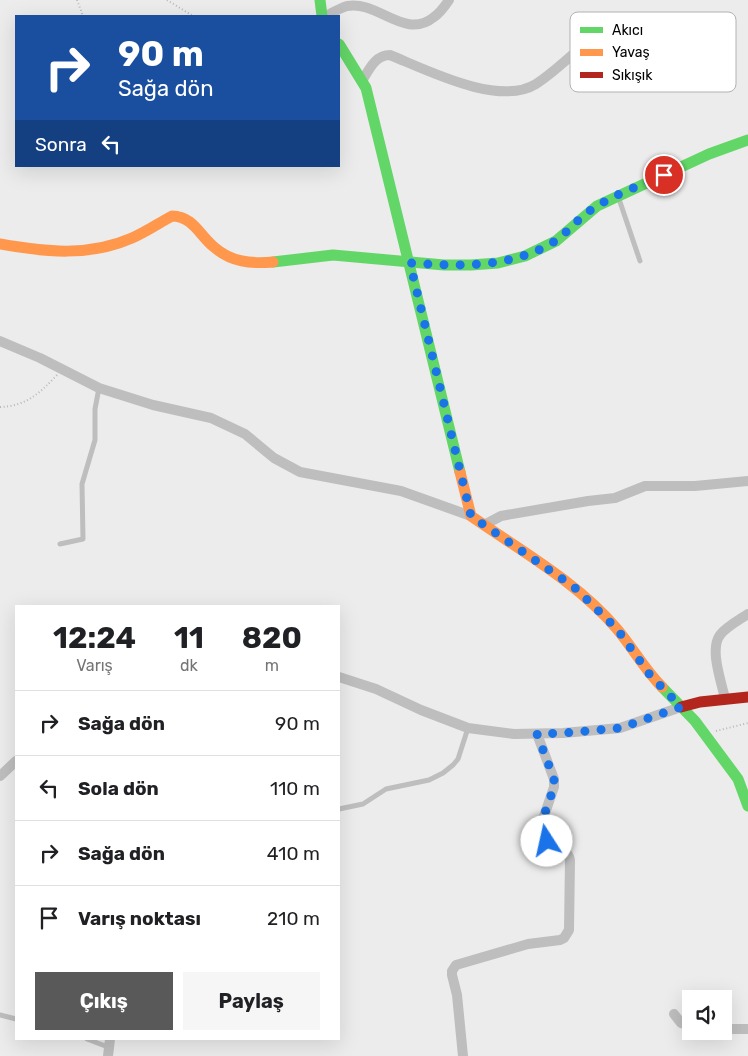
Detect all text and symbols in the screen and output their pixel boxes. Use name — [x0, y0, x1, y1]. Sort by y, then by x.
legend — [570, 12, 736, 92]
text: Akıcı — [612, 22, 643, 39]
text: 90 m — [118, 33, 204, 75]
icon: right — [35, 35, 100, 100]
text: Yavaş — [612, 44, 650, 61]
text: Sıkışık — [612, 67, 653, 84]
text: Sağa dön — [118, 75, 214, 102]
icon: left — [97, 130, 125, 158]
text: Sonra — [35, 133, 87, 156]
pin — [643, 154, 685, 196]
icon: arrive — [650, 161, 678, 189]
text: 12:24 — [53, 620, 136, 656]
text: 11 — [174, 620, 204, 656]
text: 820 — [242, 620, 302, 656]
text: Varış — [76, 656, 113, 675]
text: dk — [180, 656, 198, 675]
text: m — [265, 656, 279, 675]
icon: right — [35, 709, 63, 737]
text: Sağa dön — [78, 712, 165, 735]
text: 90 m — [275, 712, 320, 735]
icon: left — [35, 774, 63, 802]
text: Sola dön — [78, 777, 159, 800]
text: 110 m — [270, 777, 320, 800]
position arrow — [520, 814, 572, 866]
icon: right — [35, 839, 63, 867]
text: Sağa dön — [78, 842, 165, 865]
text: 410 m — [267, 842, 320, 865]
icon: arrive — [35, 904, 63, 932]
text: Varış noktası — [78, 907, 201, 930]
text: 210 m — [267, 907, 320, 930]
button: Çıkış — [35, 972, 173, 1030]
button: Paylaş — [183, 972, 320, 1030]
map controls — [682, 990, 732, 1040]
button: sound — [682, 990, 732, 1040]

